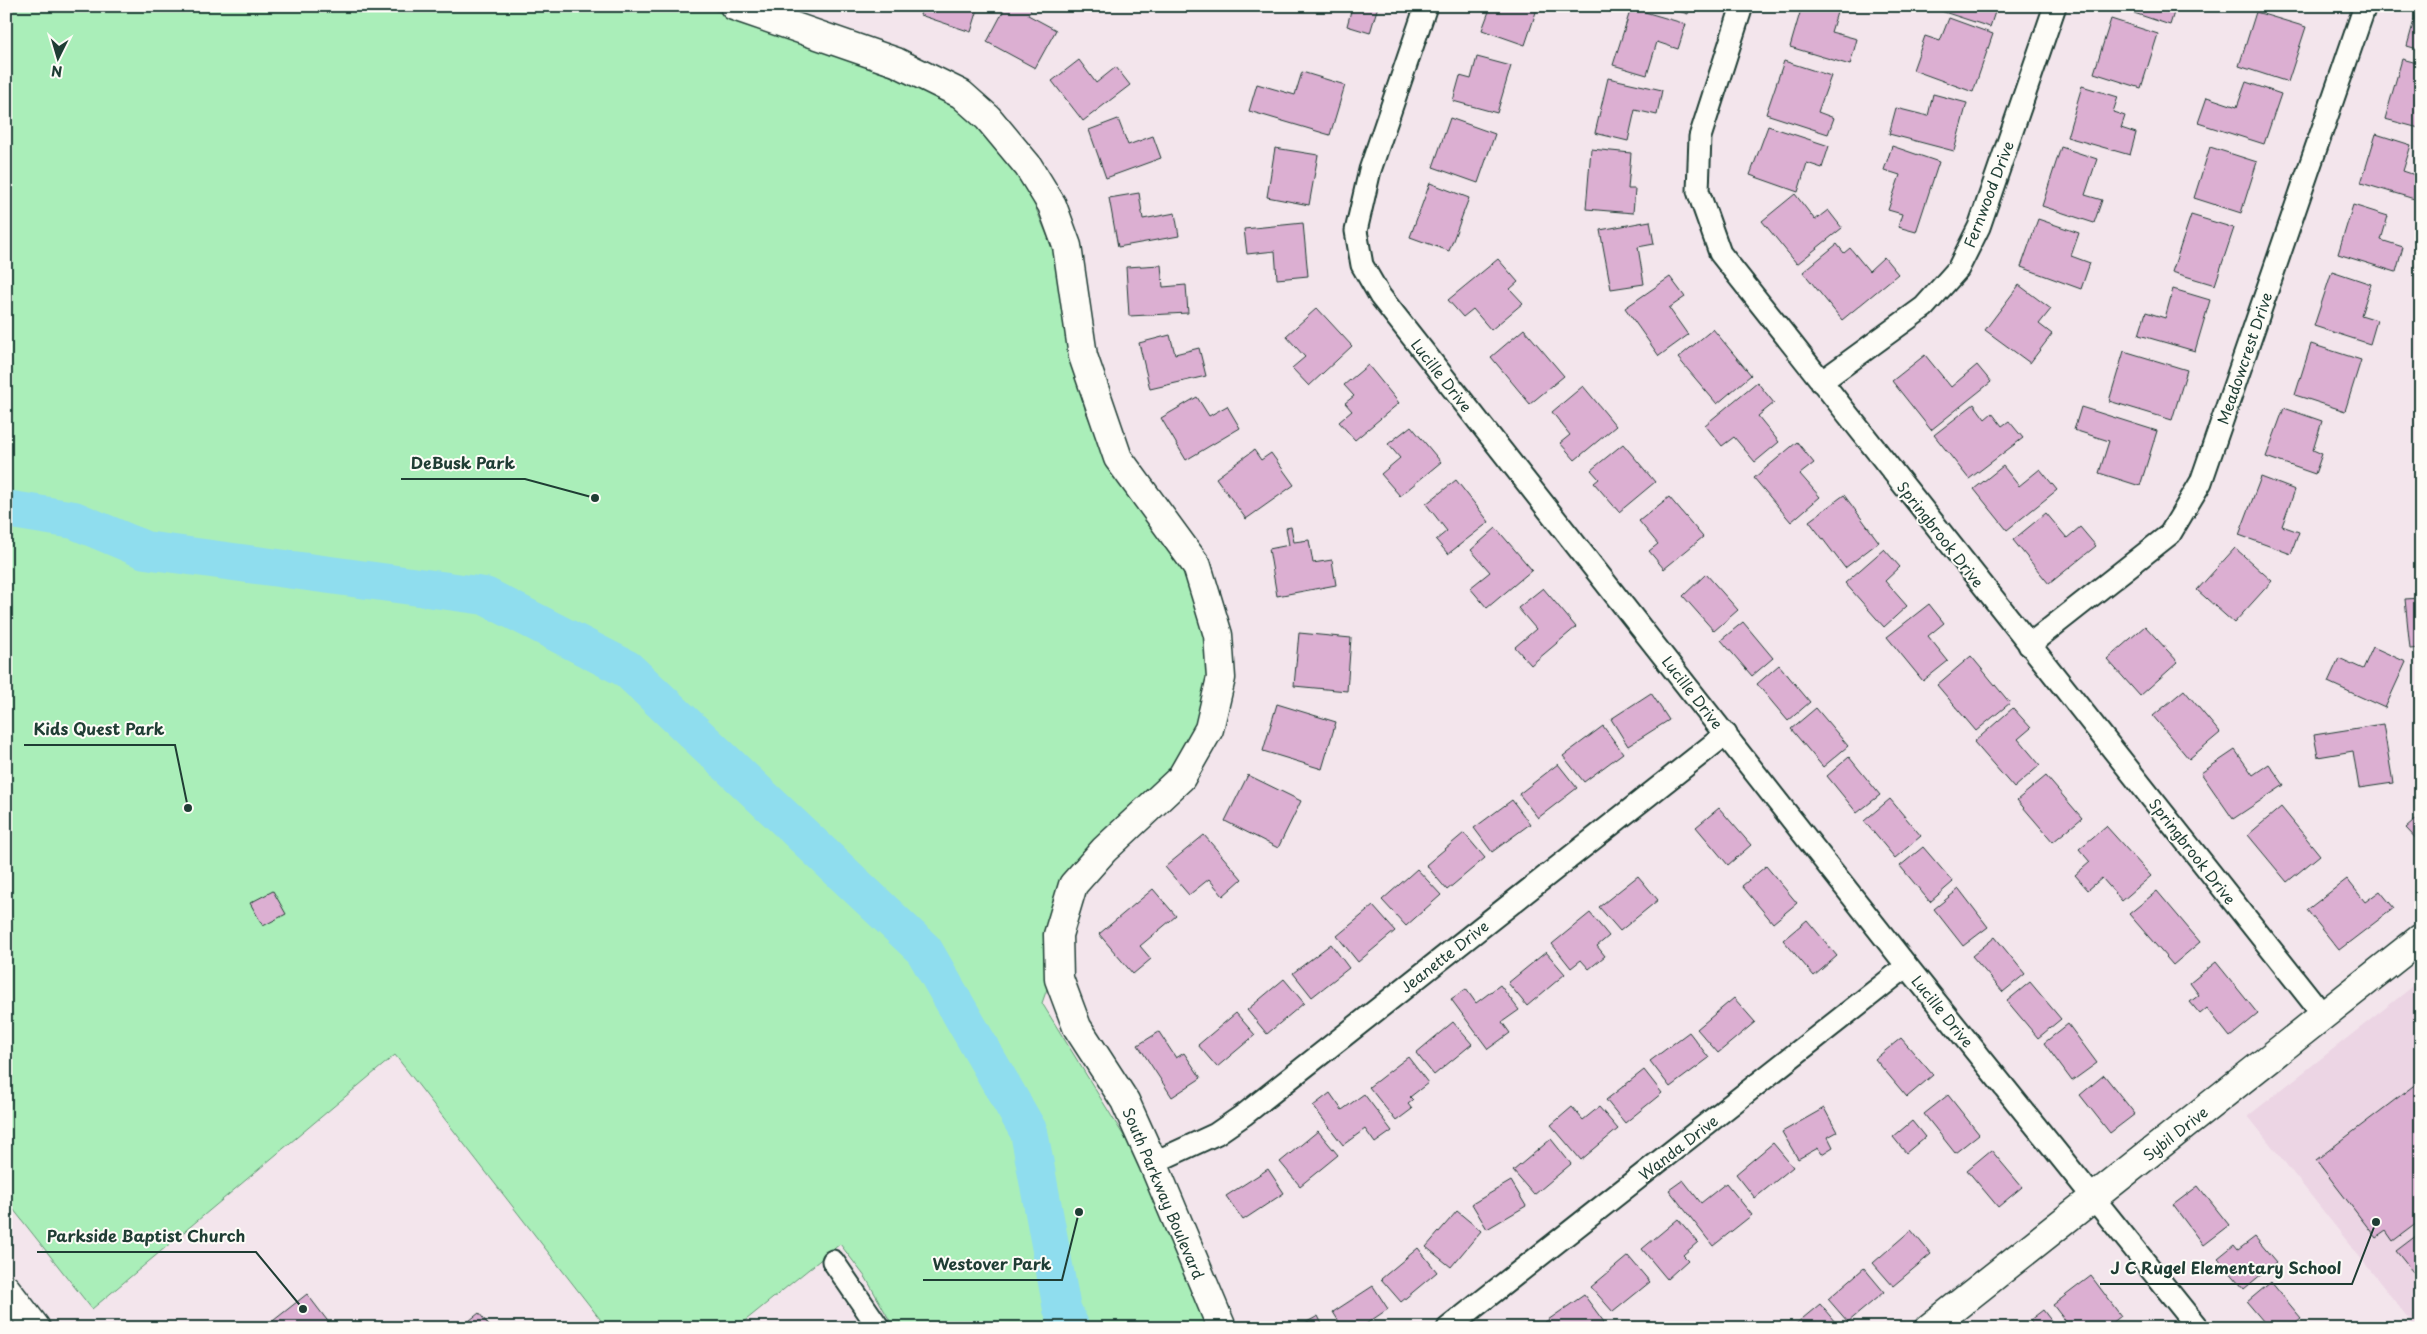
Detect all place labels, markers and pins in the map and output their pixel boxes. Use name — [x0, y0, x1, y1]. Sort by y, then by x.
callout: DeBusk Park — [401, 448, 525, 479]
callout: Kids Quest Park — [24, 714, 175, 745]
callout: Parkside Baptist Church — [37, 1221, 256, 1252]
callout: Westover Park — [923, 1249, 1062, 1280]
callout: J C Rugel Elementary School — [2100, 1253, 2352, 1284]

